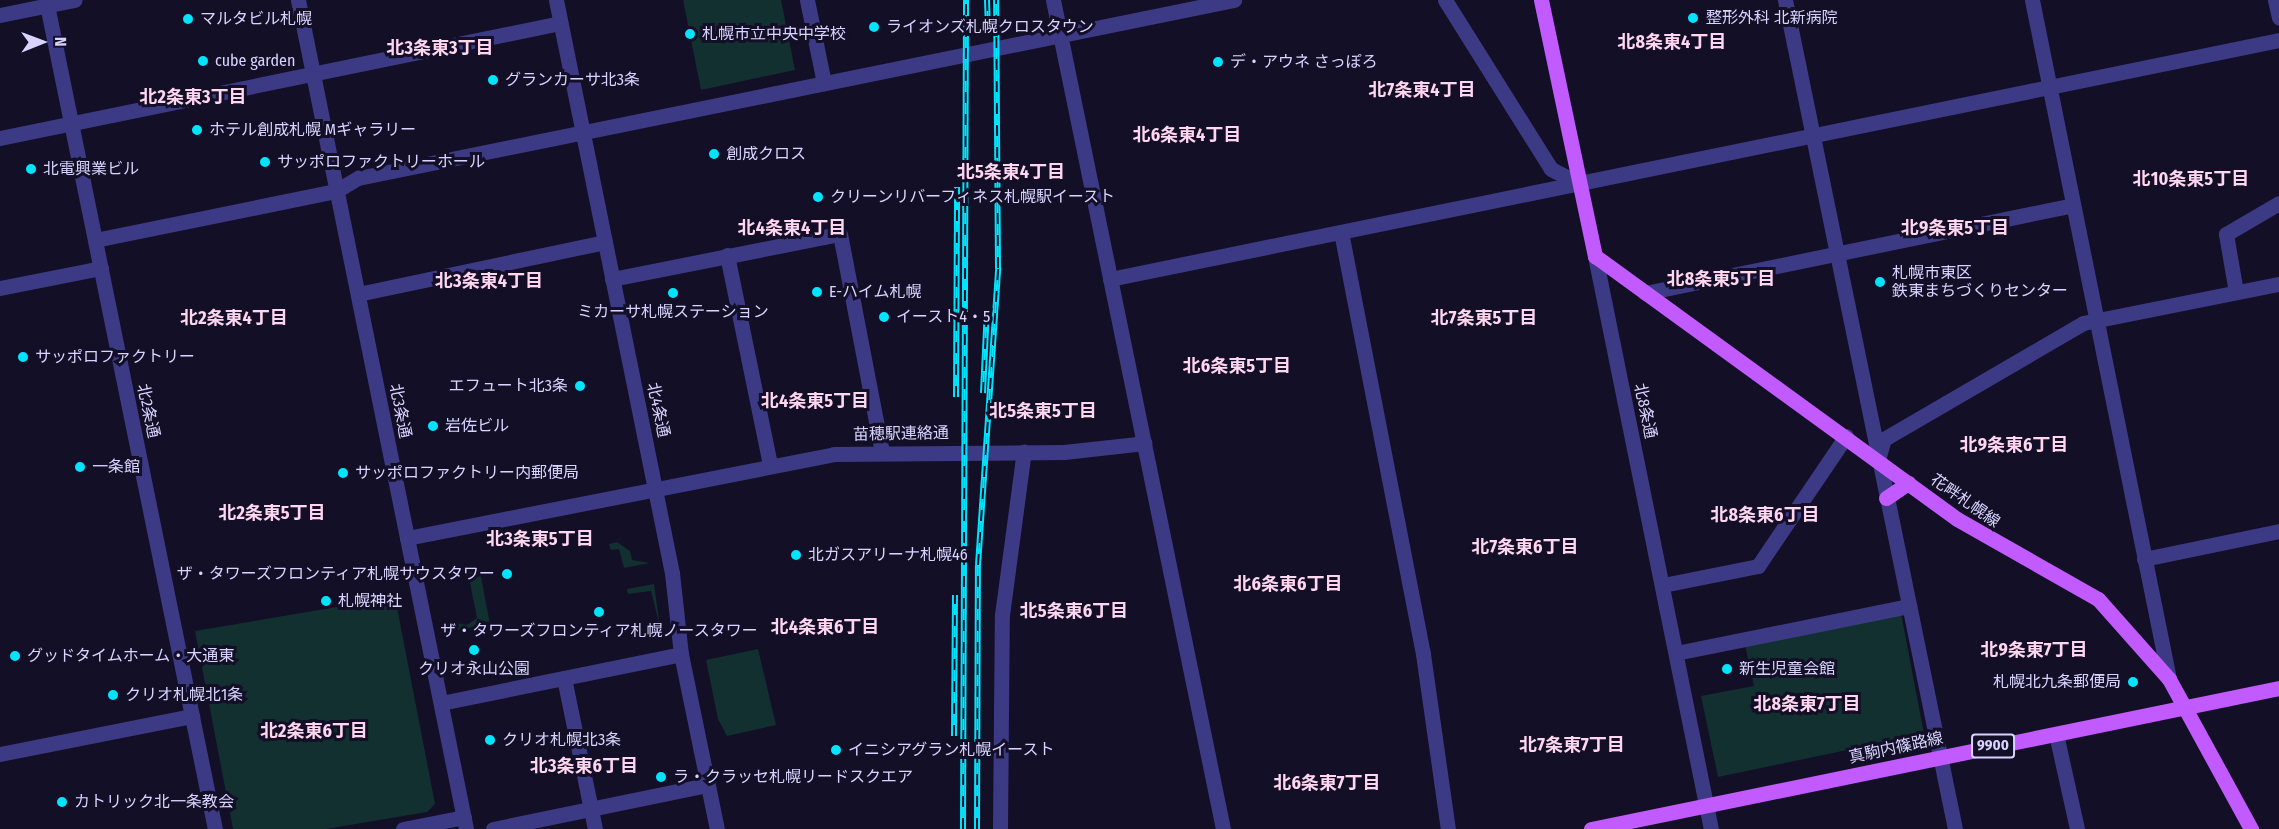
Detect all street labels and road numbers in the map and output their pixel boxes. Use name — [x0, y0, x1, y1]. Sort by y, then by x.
street label: 北4条通 — [643, 381, 673, 439]
street label: 北2条通 — [133, 382, 163, 440]
street label: 北3条通 — [385, 382, 415, 440]
street label: 北8条通 — [1630, 382, 1660, 440]
street label: 苗穂駅連絡通 — [853, 424, 949, 444]
street label: 花畔札幌線 — [1927, 470, 2003, 532]
street label: 真駒内篠路線 — [1847, 729, 1945, 767]
road number: 9900 — [1970, 734, 2016, 758]

